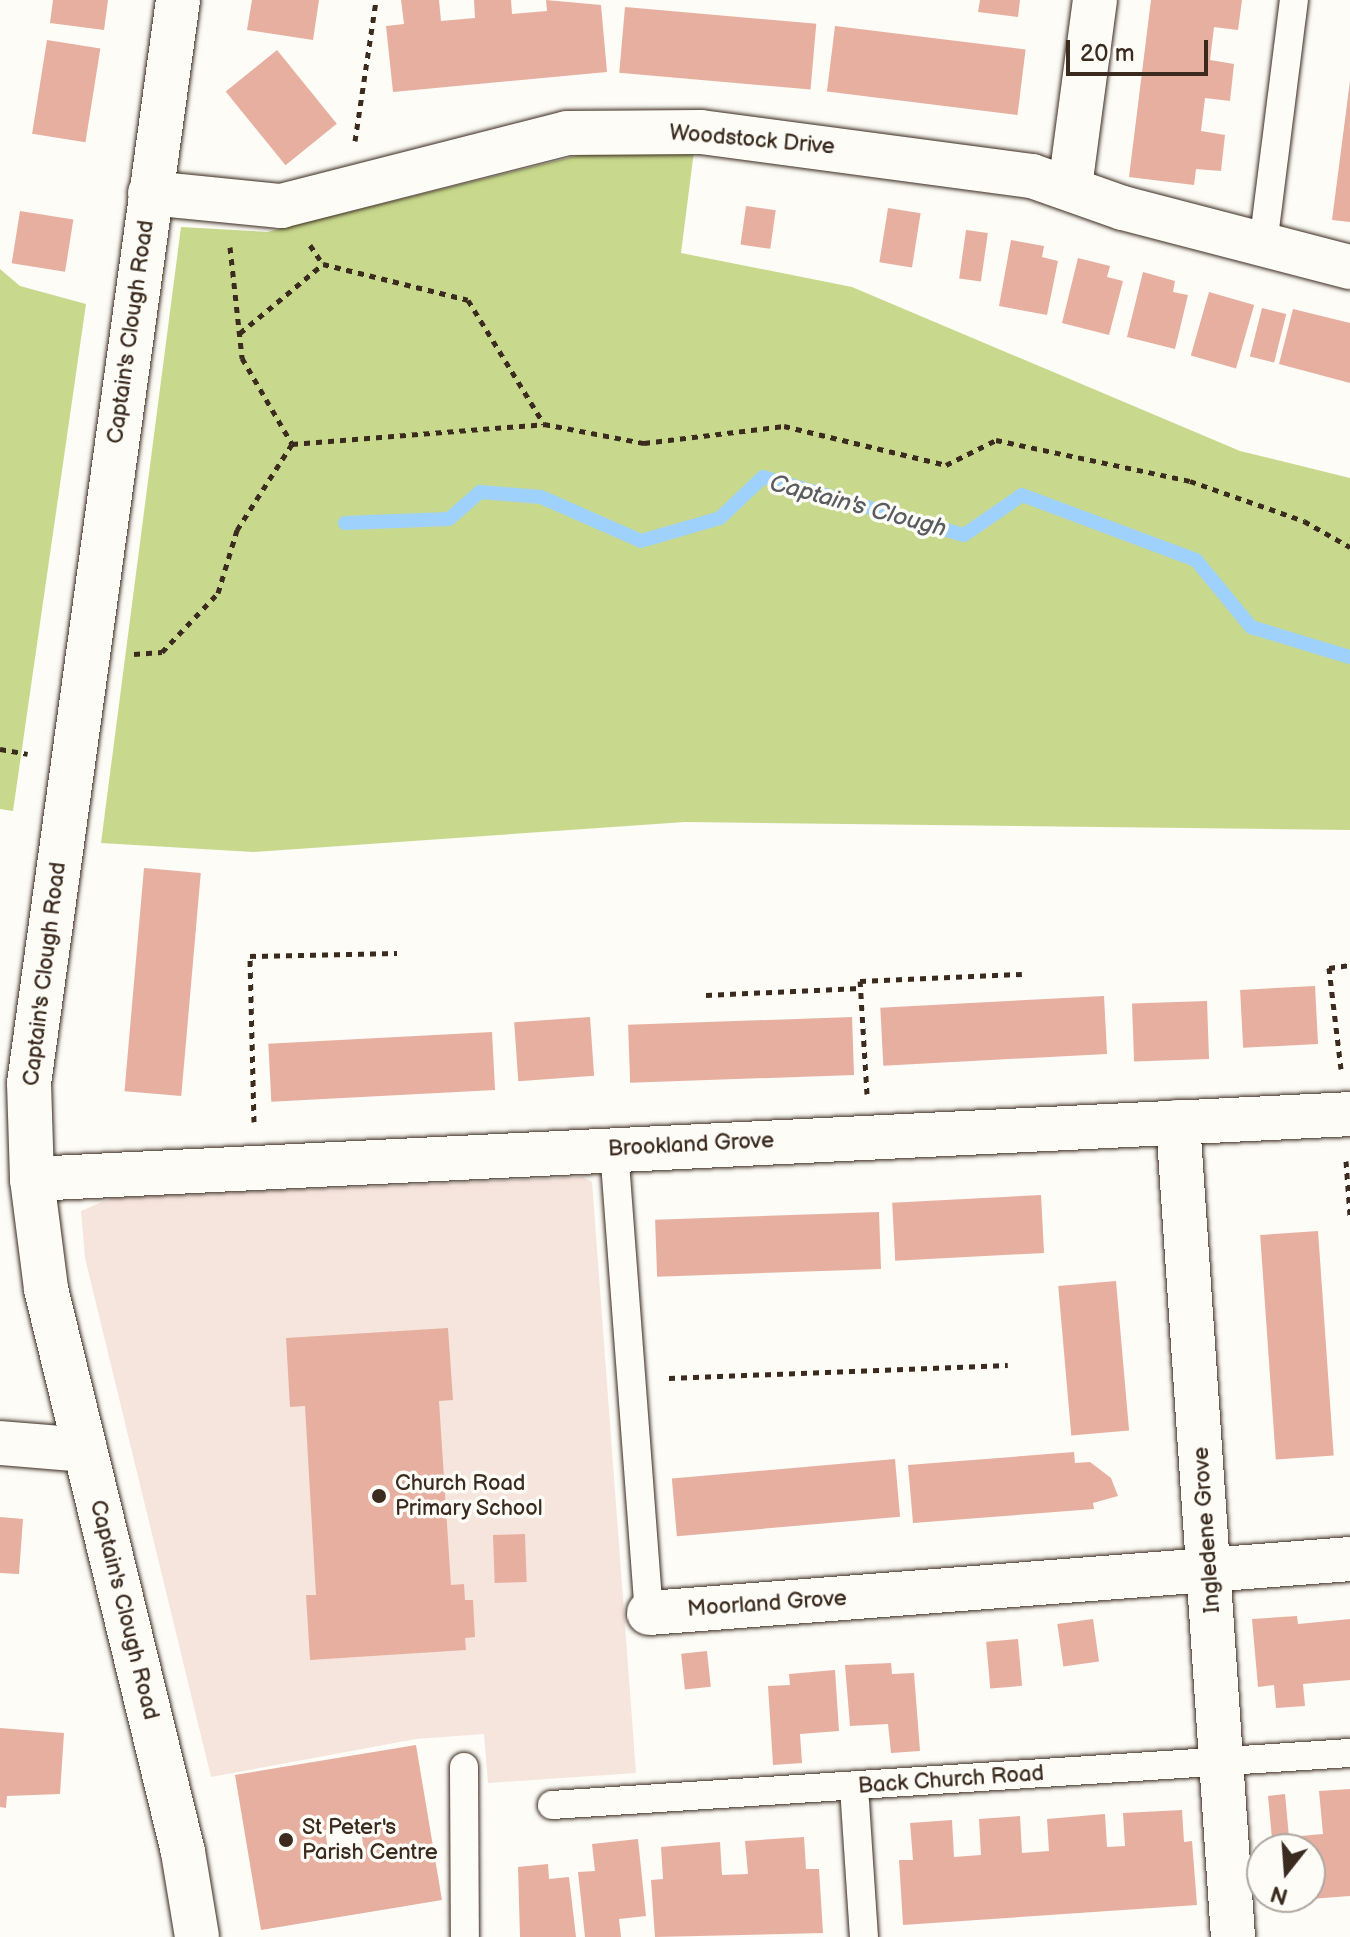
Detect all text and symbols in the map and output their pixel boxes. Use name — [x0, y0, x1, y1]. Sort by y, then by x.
scale bar — [1070, 24, 1212, 74]
text: 20 m — [1080, 39, 1135, 68]
street label: Woodstock Drive — [668, 120, 836, 160]
street label: Captain's Clough Road — [102, 219, 160, 445]
water label: Captain's Clough — [766, 469, 950, 543]
street label: Captain's Clough Road — [18, 861, 72, 1087]
street label: Brookland Grove — [607, 1127, 775, 1163]
street label: Ingledene Grove — [1188, 1446, 1226, 1614]
place label: Church Road Primary School — [395, 1470, 545, 1522]
marker: Church Road Primary School — [370, 1487, 388, 1505]
street label: Captain's Clough Road — [84, 1497, 164, 1723]
street label: Moorland Grove — [686, 1585, 848, 1623]
street label: Back Church Road — [857, 1760, 1045, 1800]
place label: St Peter's Parish Centre — [302, 1814, 438, 1866]
marker: St Peter's Parish Centre — [277, 1831, 295, 1849]
north arrow — [1246, 1833, 1326, 1913]
text: N — [1268, 1879, 1291, 1910]

